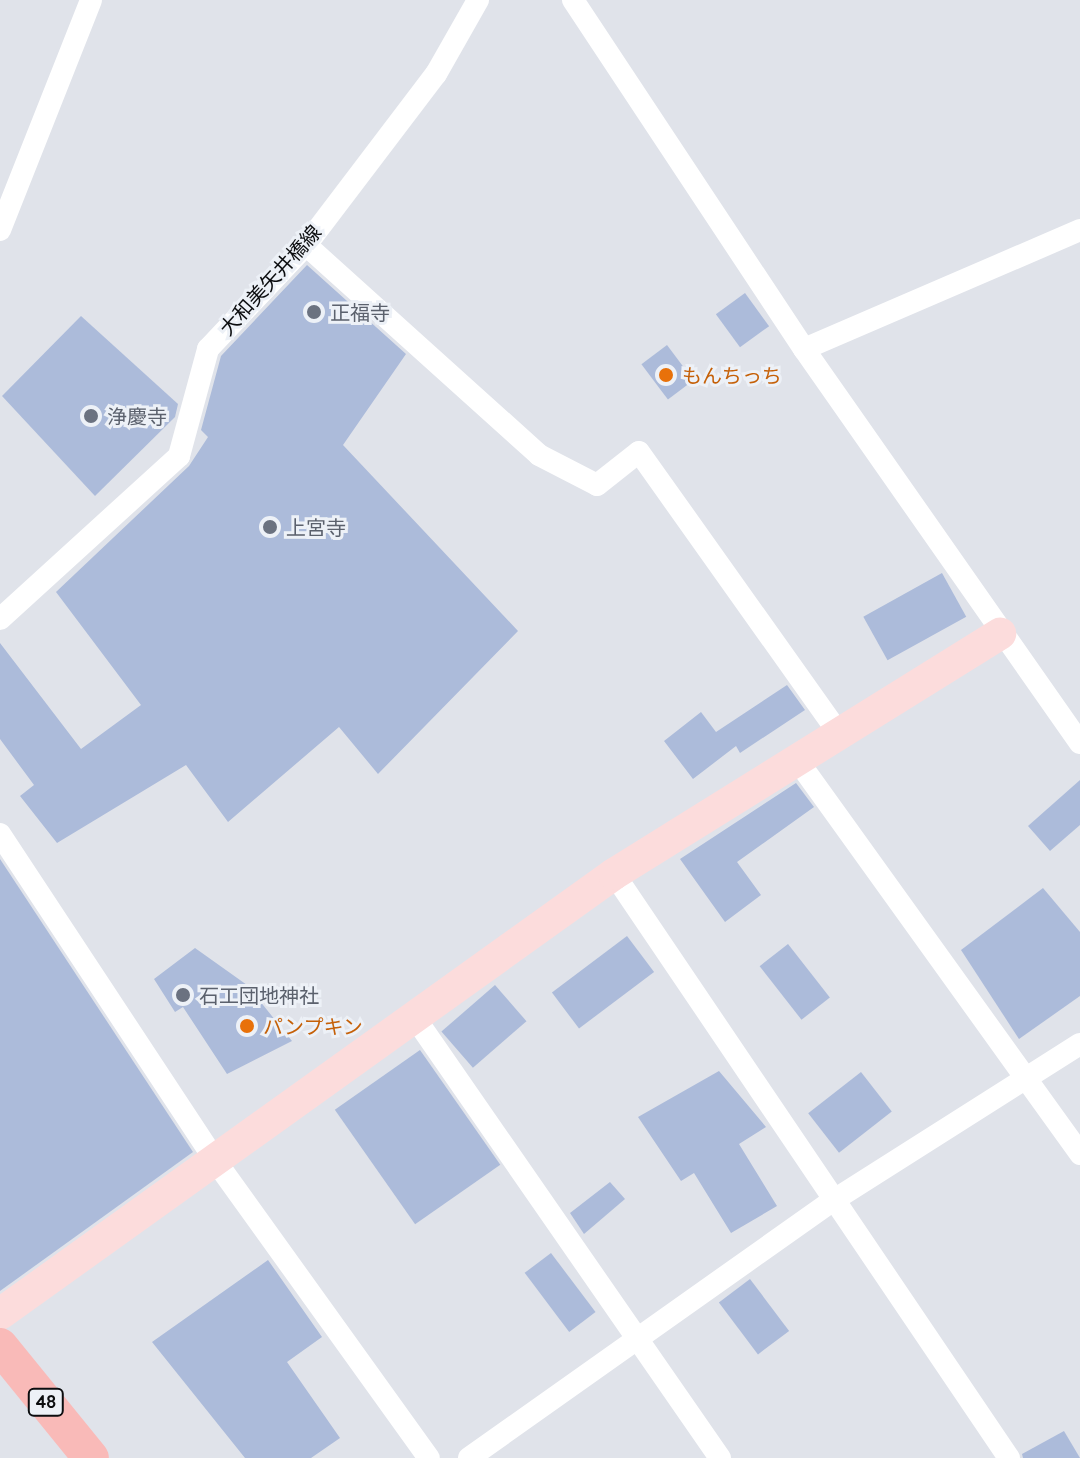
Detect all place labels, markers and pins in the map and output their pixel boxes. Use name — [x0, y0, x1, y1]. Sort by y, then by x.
place label: 正福寺 — [330, 300, 390, 324]
marker: 正福寺 — [305, 303, 323, 321]
place label: もんちっち — [682, 363, 782, 387]
marker: もんちっち — [657, 366, 675, 384]
place label: 浄慶寺 — [107, 404, 167, 428]
marker: 浄慶寺 — [82, 407, 100, 425]
place label: 上宮寺 — [286, 515, 346, 539]
marker: 上宮寺 — [261, 518, 279, 536]
place label: 石工団地神社 — [199, 983, 319, 1007]
marker: 石工団地神社 — [174, 986, 192, 1004]
place label: パンプキン — [263, 1014, 363, 1038]
marker: パンプキン — [238, 1017, 256, 1035]

